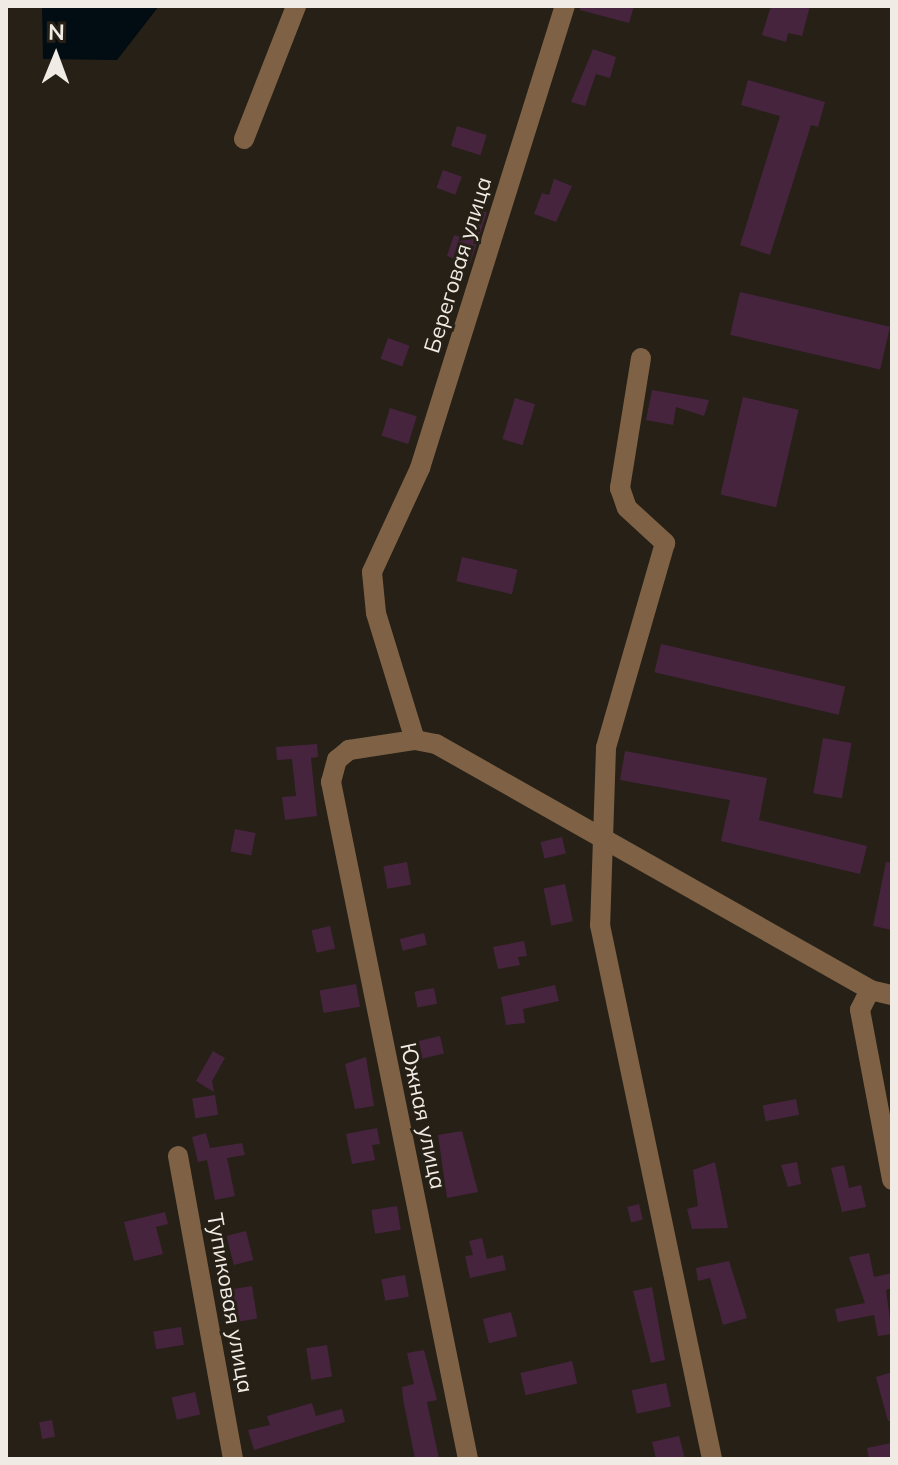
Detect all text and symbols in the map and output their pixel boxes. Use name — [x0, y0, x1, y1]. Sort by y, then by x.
north arrow — [16, 16, 96, 96]
text: N — [48, 18, 65, 46]
street label: Береговая улица — [419, 174, 497, 356]
street label: Южная улица — [395, 1040, 451, 1192]
street label: Тупиковая улица — [201, 1211, 259, 1395]

